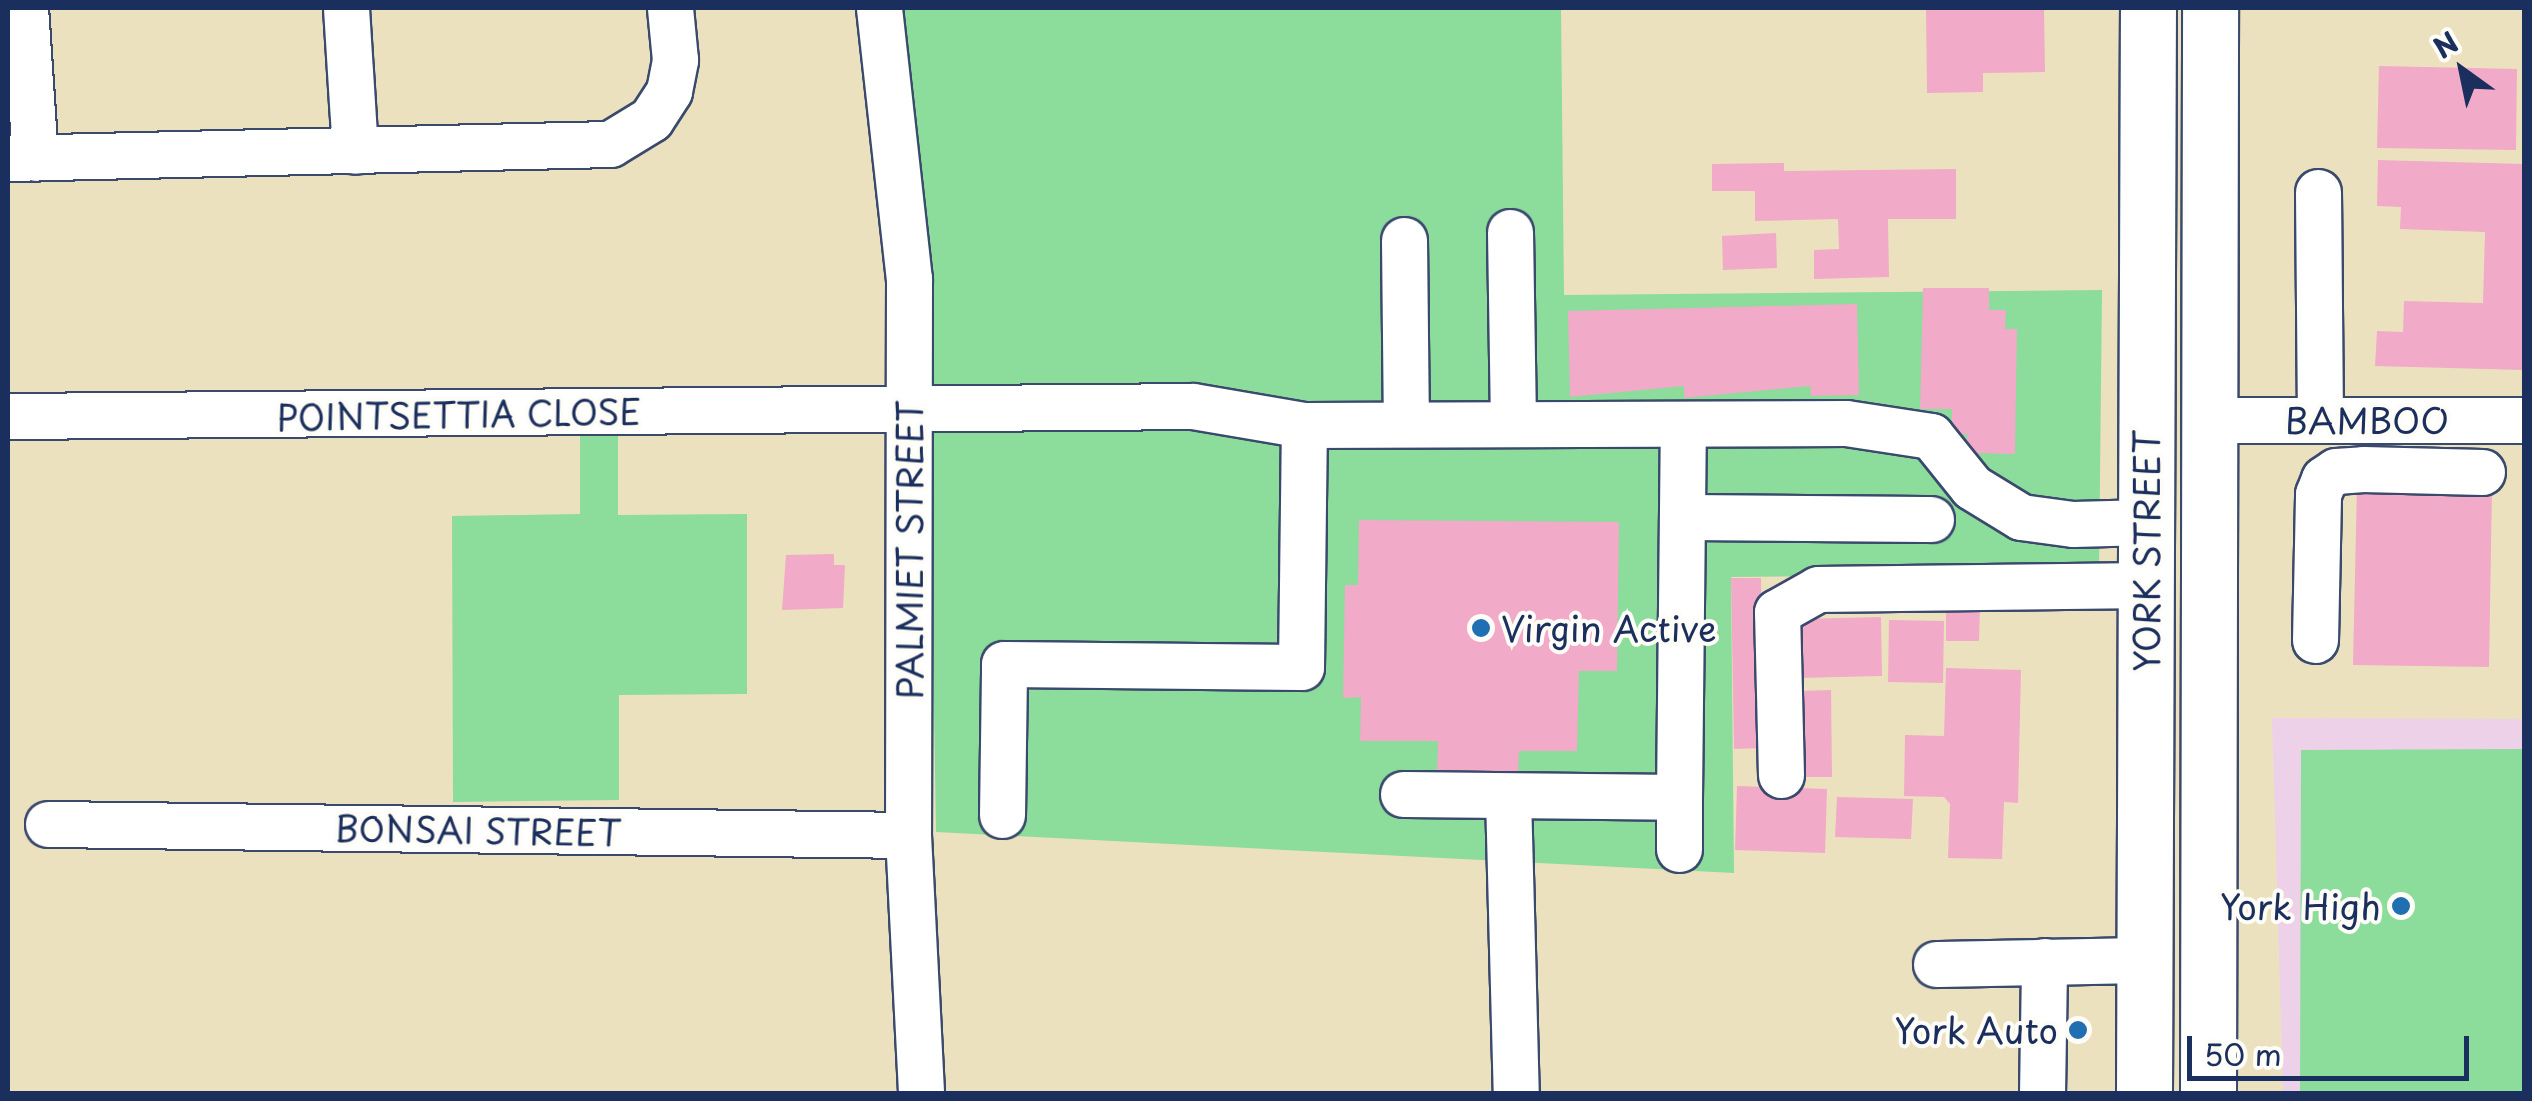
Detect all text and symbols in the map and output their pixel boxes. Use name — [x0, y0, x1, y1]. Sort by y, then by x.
north arrow — [2412, 20, 2512, 120]
text: N — [2424, 20, 2466, 68]
street label: POINTSETTIA CLOSE — [275, 390, 643, 438]
street label: PALMIET STREET — [888, 398, 930, 702]
street label: BAMBOO — [2285, 399, 2449, 441]
street label: YORK STREET — [2125, 428, 2167, 674]
place label: Virgin Active — [1501, 607, 1717, 649]
marker: Virgin Active — [1470, 617, 1492, 639]
street label: BONSAI STREET — [334, 807, 622, 853]
place label: York High — [2219, 885, 2381, 927]
marker: York High — [2390, 895, 2412, 917]
place label: York Auto — [1892, 1009, 2058, 1051]
scale bar — [2192, 1016, 2474, 1078]
marker: York Auto — [2067, 1019, 2089, 1041]
text: 50 m — [2204, 1031, 2282, 1076]

